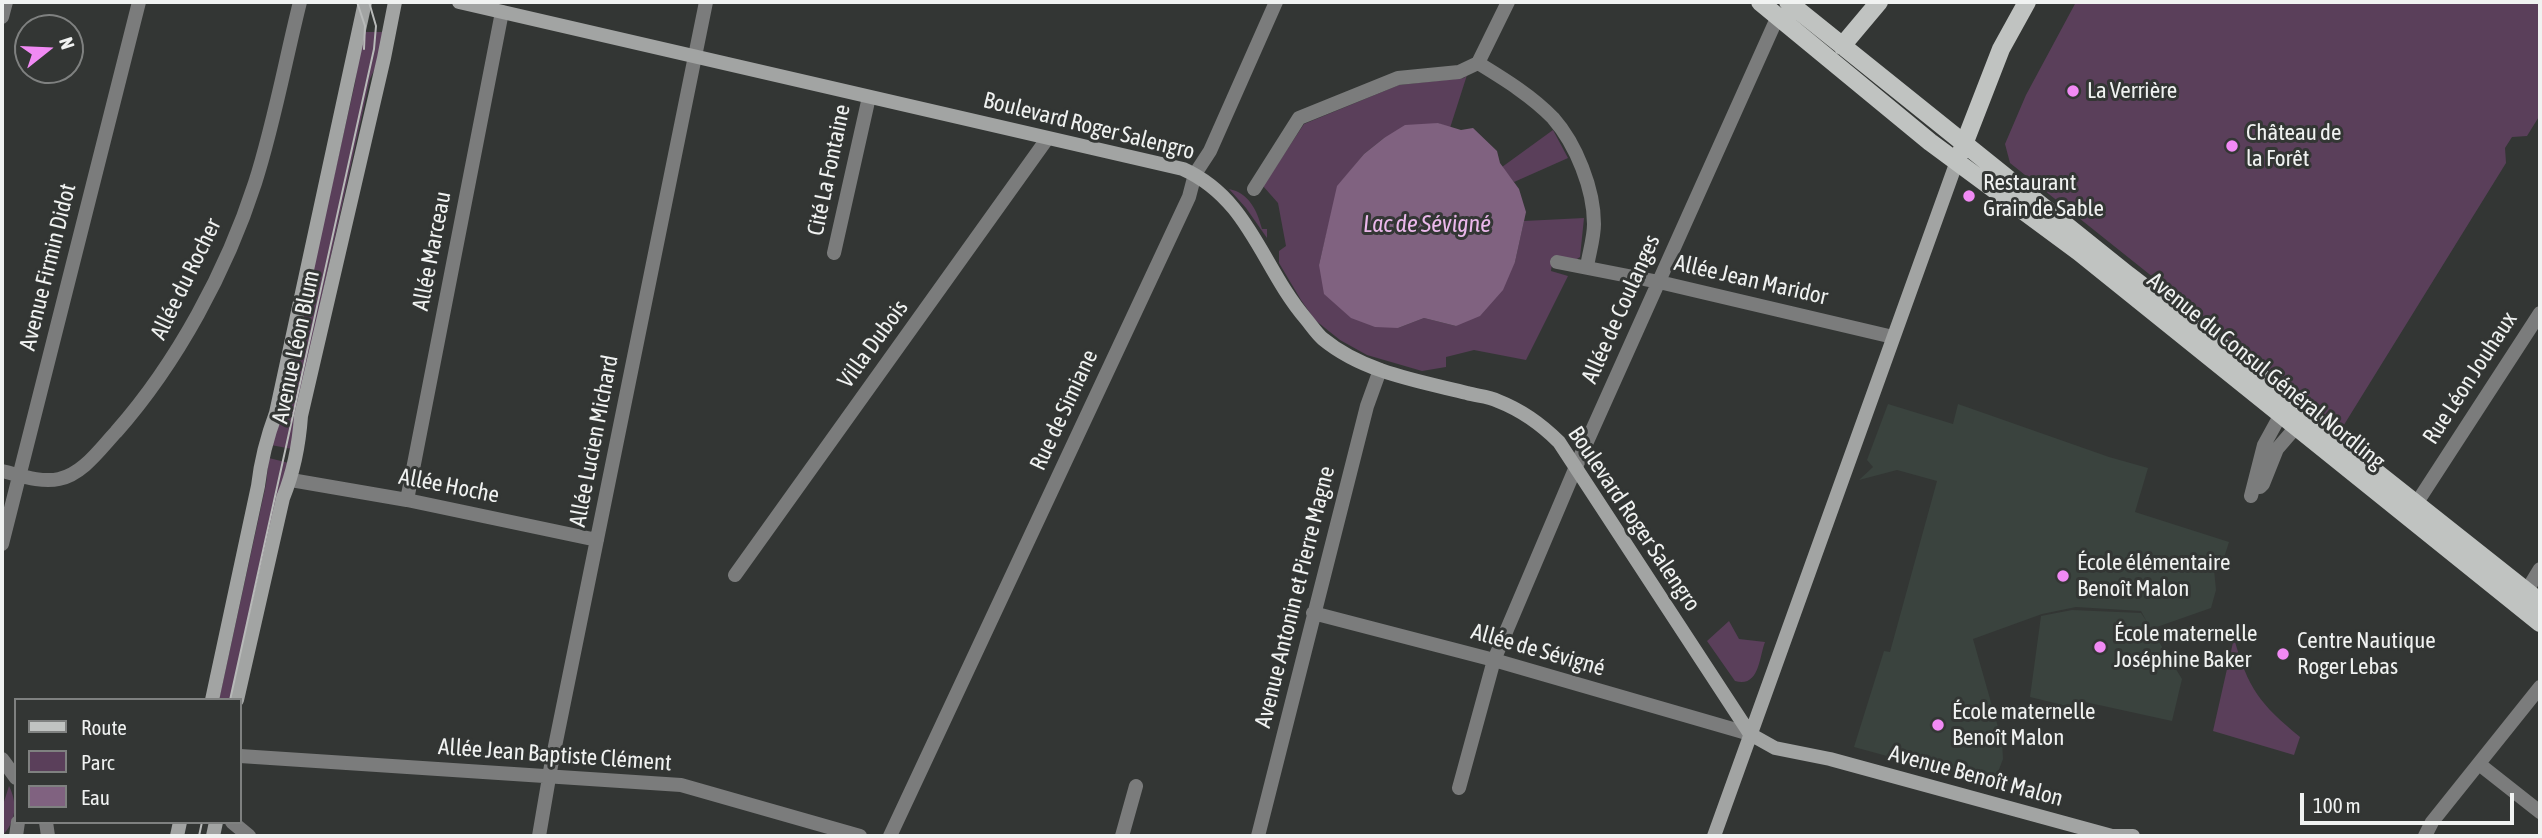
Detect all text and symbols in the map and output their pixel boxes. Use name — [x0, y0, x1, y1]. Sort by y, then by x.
north arrow — [14, 14, 84, 84]
text: N — [55, 34, 79, 52]
place label: La Verrière — [2087, 77, 2177, 105]
marker: La Verrière — [2065, 83, 2081, 99]
street label: Boulevard Roger Salengro — [980, 86, 1198, 166]
street label: Cité La Fontaine — [802, 102, 856, 238]
place label: Château de la Forêt — [2246, 119, 2341, 173]
marker: Château de la Forêt — [2224, 138, 2240, 154]
place label: Restaurant Grain de Sable — [1983, 169, 2104, 223]
street label: Avenue Firmin Didot — [14, 181, 82, 353]
marker: Restaurant Grain de Sable — [1961, 188, 1977, 204]
street label: Allée Marceau — [407, 189, 457, 313]
water label: Lac de Sévigné — [1363, 210, 1491, 238]
street label: Allée du Rocher — [145, 214, 227, 344]
street label: Allée de Coulanges — [1576, 230, 1666, 388]
street label: Allée Jean Maridor — [1672, 249, 1830, 311]
street label: Avenue du Consul Général Nordling — [2142, 267, 2390, 475]
street label: Avenue Léon Blum — [266, 268, 326, 426]
street label: Villa Dubois — [832, 295, 914, 393]
street label: Rue Léon Jouhaux — [2417, 307, 2523, 449]
street label: Rue de Simiane — [1024, 345, 1104, 475]
street label: Allée Lucien Michard — [564, 353, 624, 529]
street label: Boulevard Roger Salengro — [1562, 421, 1706, 617]
street label: Allée Hoche — [397, 463, 501, 509]
street label: Avenue Antonin et Pierre Magne — [1249, 463, 1341, 731]
place label: École élémentaire Benoît Malon — [2077, 549, 2230, 603]
marker: École élémentaire Benoît Malon — [2055, 568, 2071, 584]
street label: Allée de Sévigné — [1468, 618, 1608, 682]
place label: École maternelle Joséphine Baker — [2114, 620, 2257, 674]
place label: Centre Nautique Roger Lebas — [2297, 627, 2436, 681]
marker: École maternelle Joséphine Baker — [2092, 639, 2108, 655]
marker: Centre Nautique Roger Lebas — [2275, 646, 2291, 662]
legend — [14, 698, 242, 824]
place label: École maternelle Benoît Malon — [1952, 698, 2095, 752]
text: Route — [81, 715, 127, 739]
marker: École maternelle Benoît Malon — [1930, 717, 1946, 733]
street label: Allée Jean Baptiste Clément — [437, 733, 673, 777]
street label: Avenue Benoît Malon — [1886, 739, 2066, 813]
text: Parc — [81, 750, 115, 774]
scale bar — [2304, 778, 2518, 822]
text: Eau — [81, 785, 110, 809]
text: 100 m — [2313, 793, 2361, 817]

